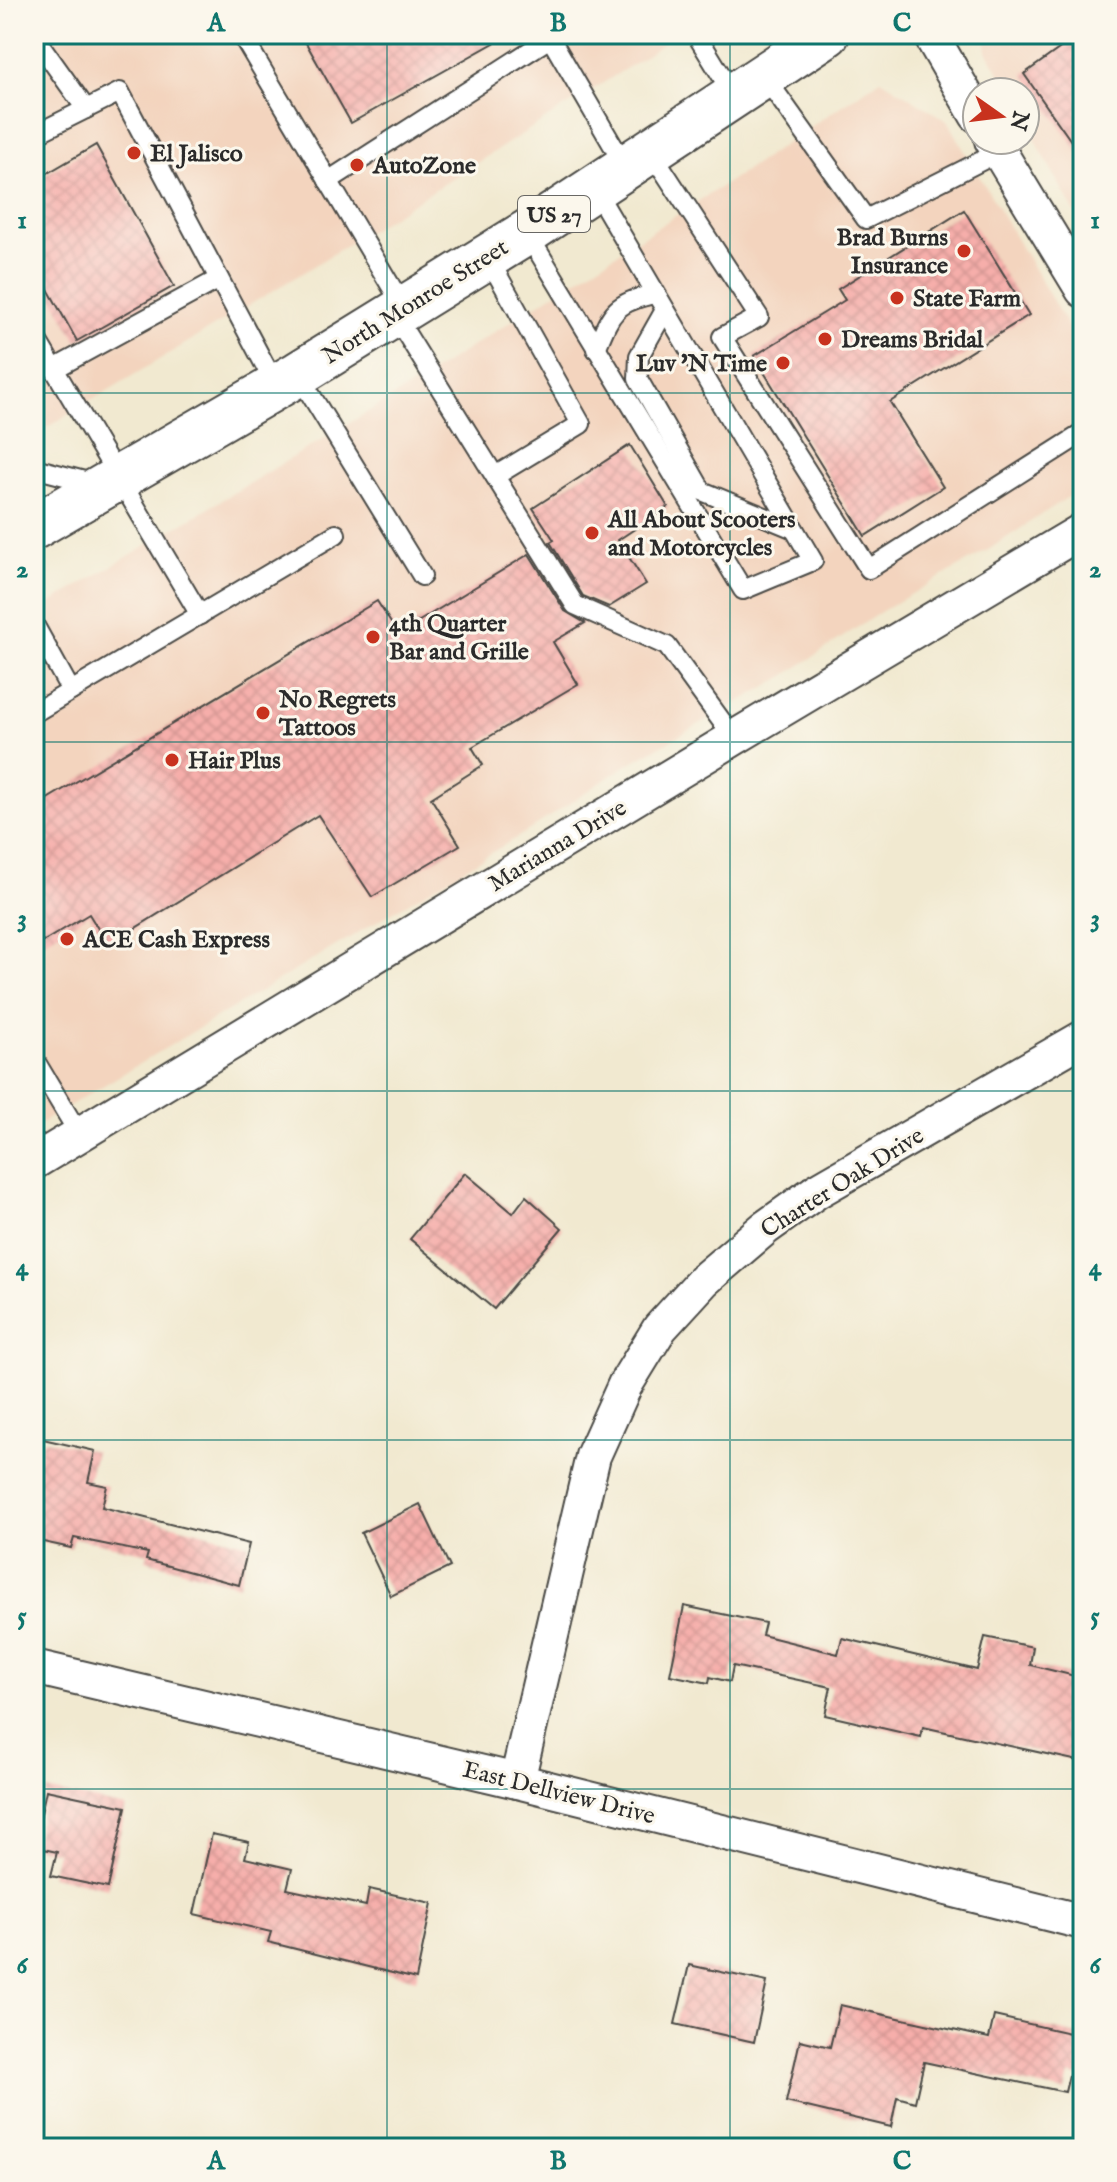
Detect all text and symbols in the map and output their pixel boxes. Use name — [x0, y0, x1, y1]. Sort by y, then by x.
text: A — [206, 7, 226, 40]
text: B — [549, 7, 567, 40]
text: C — [893, 7, 912, 40]
north arrow — [961, 76, 1041, 156]
text: N — [1003, 107, 1035, 133]
place label: El Jalisco — [150, 139, 243, 170]
marker: El Jalisco — [125, 144, 143, 162]
place label: AutoZone — [372, 151, 476, 182]
marker: AutoZone — [348, 156, 366, 174]
road number: US 27 — [518, 196, 590, 232]
text: 1 — [17, 204, 27, 237]
text: 1 — [1090, 204, 1100, 237]
place label: Brad Burns Insurance — [837, 223, 949, 282]
street label: North Monroe Street — [317, 233, 515, 372]
marker: Brad Burns Insurance — [955, 242, 973, 260]
place label: State Farm — [913, 284, 1021, 315]
marker: State Farm — [888, 289, 906, 307]
place label: Dreams Bridal — [841, 325, 984, 356]
marker: Dreams Bridal — [816, 330, 834, 348]
place label: Luv 'N Time — [636, 349, 767, 380]
marker: Luv 'N Time — [774, 354, 792, 372]
place label: All About Scooters and Motorcycles — [607, 505, 796, 564]
marker: All About Scooters and Motorcycles — [583, 524, 601, 542]
text: 2 — [16, 553, 28, 586]
text: 2 — [1089, 553, 1101, 586]
place label: 4th Quarter Bar and Grille — [389, 609, 529, 668]
marker: 4th Quarter Bar and Grille — [364, 628, 382, 646]
place label: No Regrets Tattoos — [278, 685, 397, 744]
marker: No Regrets Tattoos — [254, 704, 272, 722]
place label: Hair Plus — [188, 746, 281, 777]
marker: Hair Plus — [163, 751, 181, 769]
street label: Marianna Drive — [483, 793, 632, 900]
text: 3 — [17, 902, 27, 935]
text: 3 — [1090, 902, 1100, 935]
place label: ACE Cash Express — [82, 925, 270, 956]
marker: ACE Cash Express — [58, 930, 76, 948]
street label: Charter Oak Drive — [755, 1121, 930, 1246]
text: 4 — [16, 1251, 30, 1284]
text: 4 — [1089, 1251, 1103, 1284]
text: 5 — [17, 1600, 27, 1633]
text: 5 — [1090, 1600, 1100, 1633]
street label: East Dellview Drive — [459, 1755, 658, 1832]
text: 6 — [17, 1949, 29, 1982]
text: 6 — [1090, 1949, 1102, 1982]
text: A — [206, 2145, 226, 2178]
text: B — [549, 2145, 567, 2178]
text: C — [893, 2145, 912, 2178]

